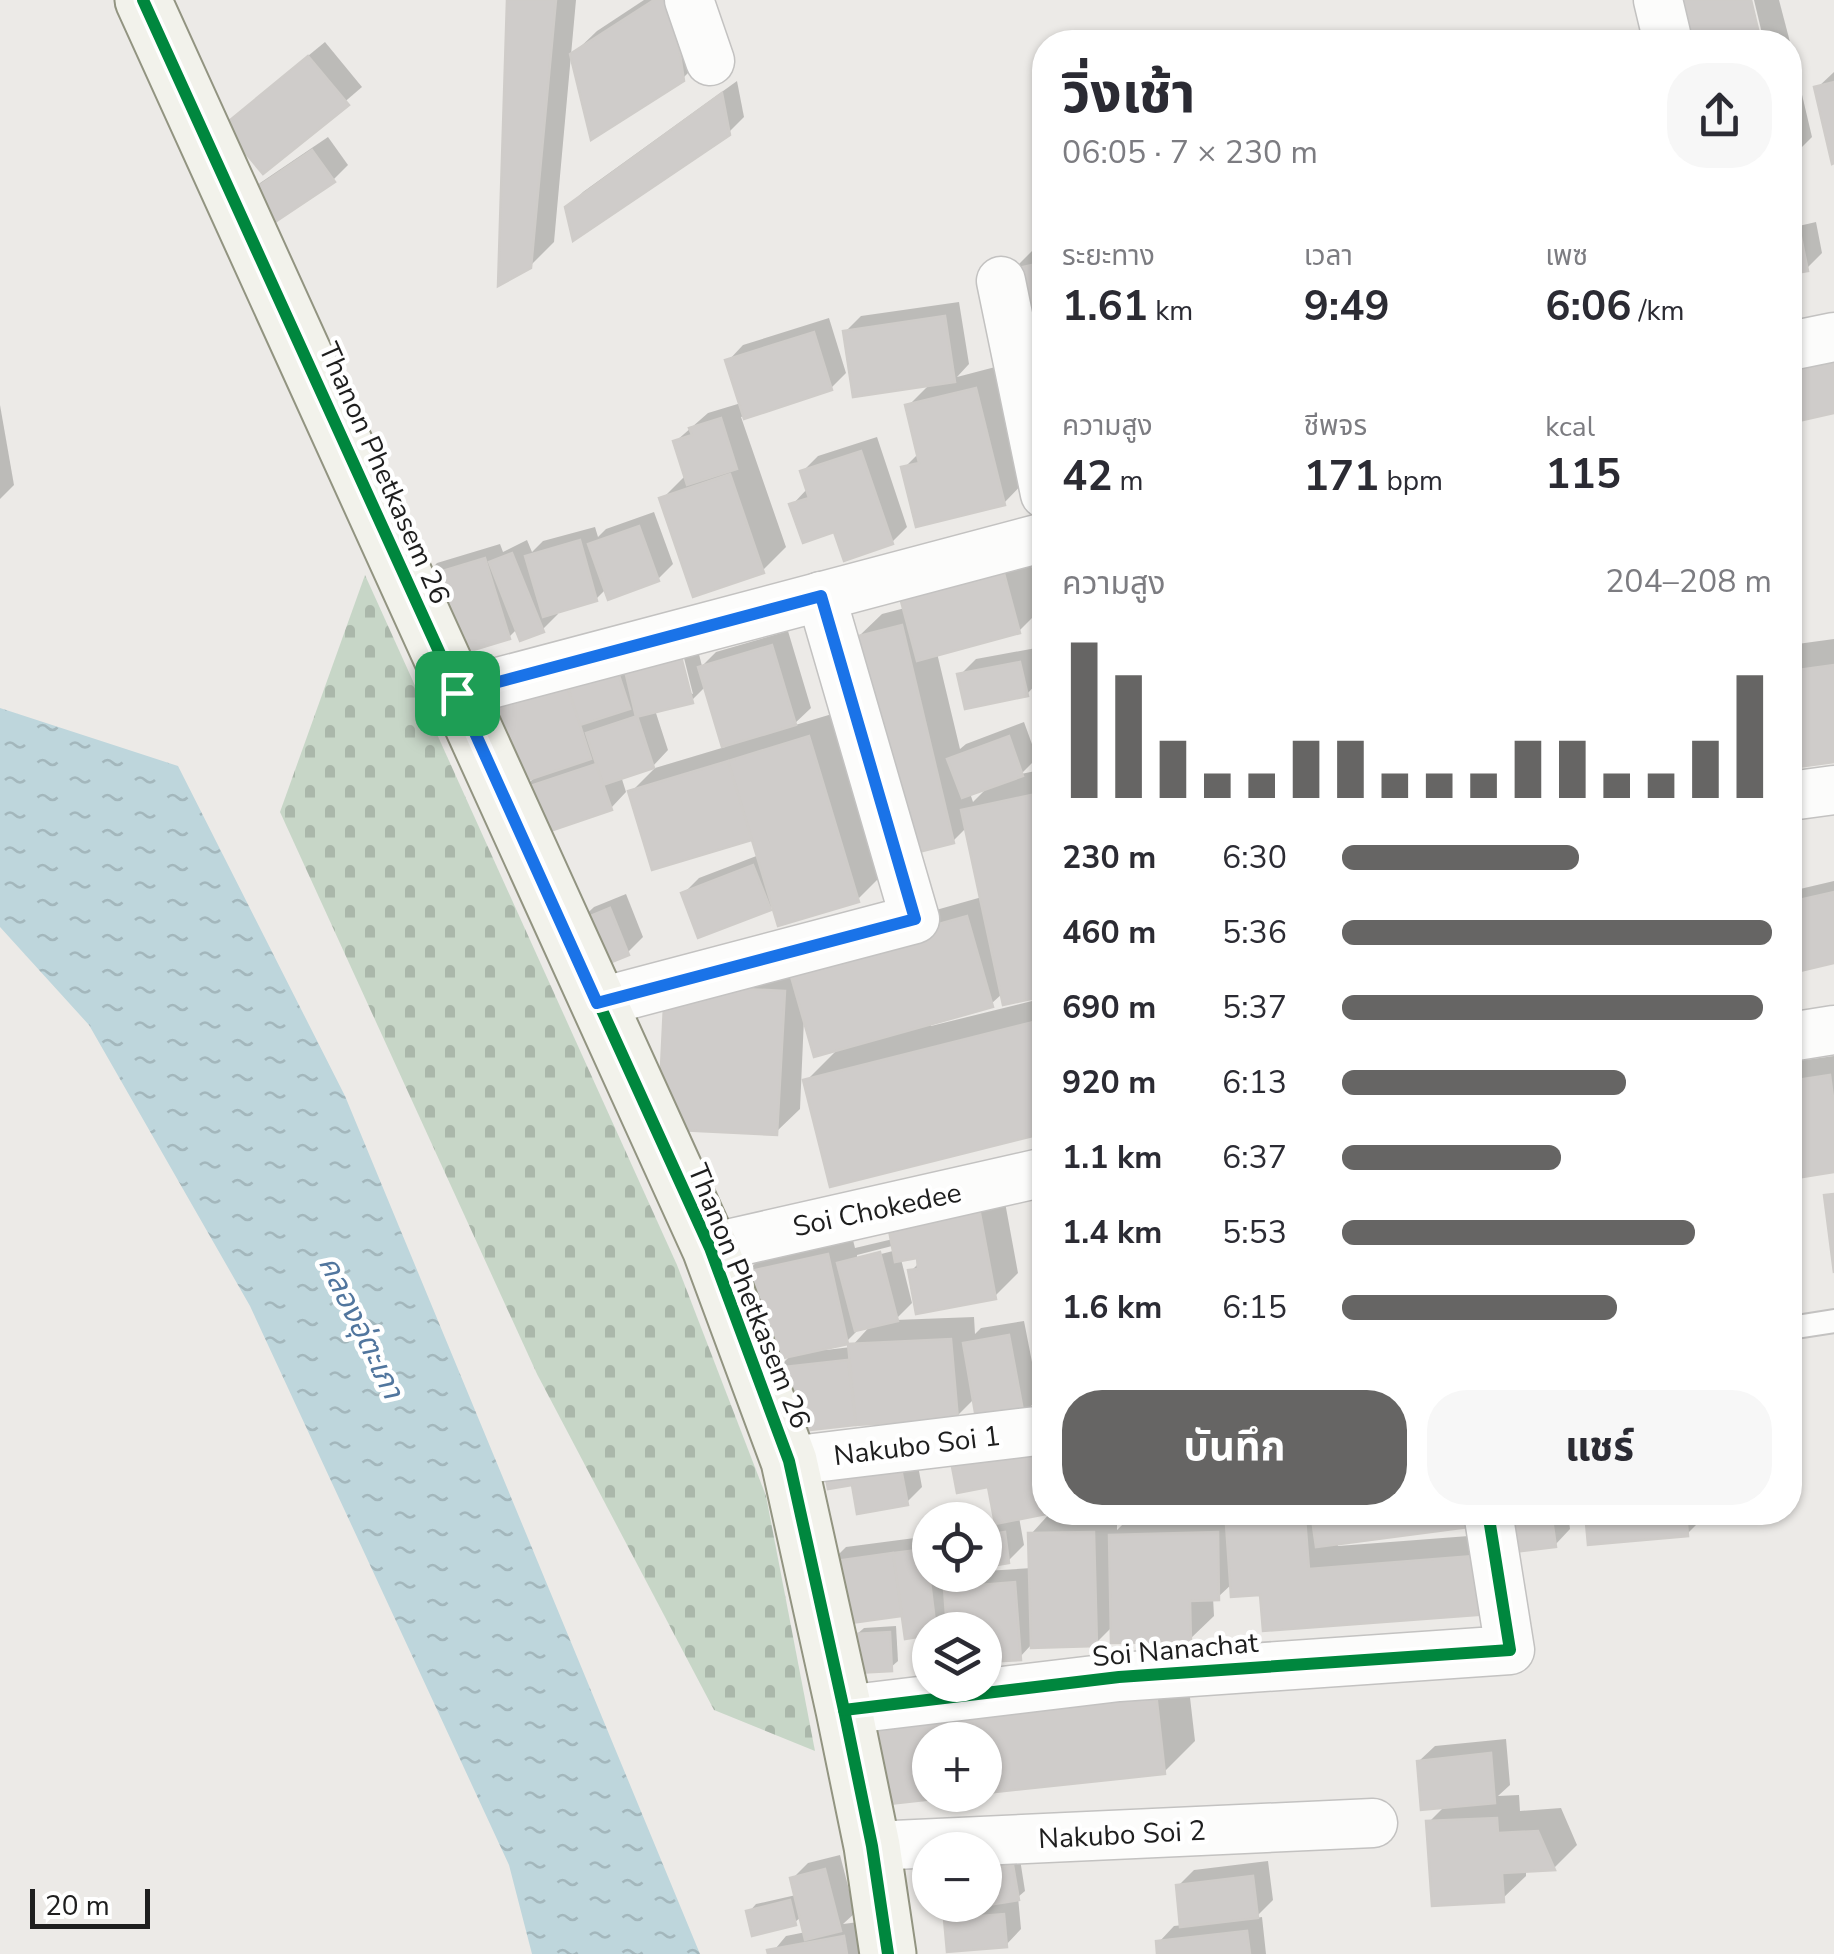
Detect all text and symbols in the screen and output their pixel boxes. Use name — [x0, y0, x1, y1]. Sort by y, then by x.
text: วิ่งเช้า — [1062, 56, 1196, 131]
button: share — [1667, 63, 1772, 168]
text: 06:05 · 7 × 230 m — [1062, 131, 1318, 174]
text: ระยะทาง — [1062, 237, 1155, 275]
text: เวลา — [1304, 237, 1353, 275]
text: เพซ — [1545, 237, 1588, 275]
text: 1.61 — [1062, 278, 1148, 335]
text: 9:49 — [1304, 278, 1390, 335]
text: 6:06 — [1545, 278, 1631, 335]
text: km — [1148, 292, 1193, 330]
text: /km — [1631, 292, 1684, 330]
street label: Thanon Phetkasem 26 — [309, 337, 459, 610]
text: ความสูง — [1062, 407, 1153, 445]
text: ชีพจร — [1304, 407, 1367, 445]
text: kcal — [1545, 408, 1595, 446]
text: 115 — [1545, 446, 1621, 503]
text: 42 — [1062, 448, 1112, 505]
text: 171 — [1304, 448, 1379, 505]
text: m — [1112, 462, 1144, 500]
text: bpm — [1379, 462, 1443, 500]
text: 204–208 m — [1605, 560, 1772, 603]
text: ความสูง — [1062, 562, 1166, 605]
pin — [415, 651, 500, 736]
icon: arrive — [430, 666, 485, 721]
text: 230 m — [1062, 836, 1156, 879]
text: 6:30 — [1222, 836, 1287, 879]
text: 460 m — [1062, 911, 1156, 954]
text: 5:36 — [1222, 911, 1287, 954]
text: 690 m — [1062, 986, 1156, 1029]
text: 5:37 — [1222, 986, 1287, 1029]
text: 920 m — [1062, 1061, 1156, 1104]
text: 6:13 — [1222, 1061, 1287, 1104]
text: 1.1 km — [1062, 1136, 1162, 1179]
text: 6:37 — [1222, 1136, 1287, 1179]
street label: Thanon Phetkasem 26 — [679, 1158, 820, 1434]
street label: Soi Chokedee — [789, 1174, 965, 1246]
text: 1.4 km — [1062, 1211, 1162, 1254]
text: 5:53 — [1222, 1211, 1287, 1254]
water label: คลองอุ่ตะเภา — [308, 1249, 414, 1407]
text: 1.6 km — [1062, 1286, 1162, 1329]
text: 6:15 — [1222, 1286, 1287, 1329]
button: บันทึก — [1062, 1390, 1407, 1505]
button: แชร์ — [1427, 1390, 1772, 1505]
street label: Nakubo Soi 1 — [832, 1417, 1003, 1475]
map controls — [912, 1502, 1002, 1922]
button: locate — [912, 1502, 1002, 1592]
button: layers — [912, 1612, 1002, 1702]
street label: Soi Nanachat — [1091, 1624, 1260, 1676]
button: + — [912, 1722, 1002, 1812]
street label: Nakubo Soi 2 — [1037, 1812, 1207, 1858]
button: − — [912, 1832, 1002, 1922]
scale bar — [30, 1884, 150, 1928]
text: 20 m — [45, 1887, 110, 1925]

